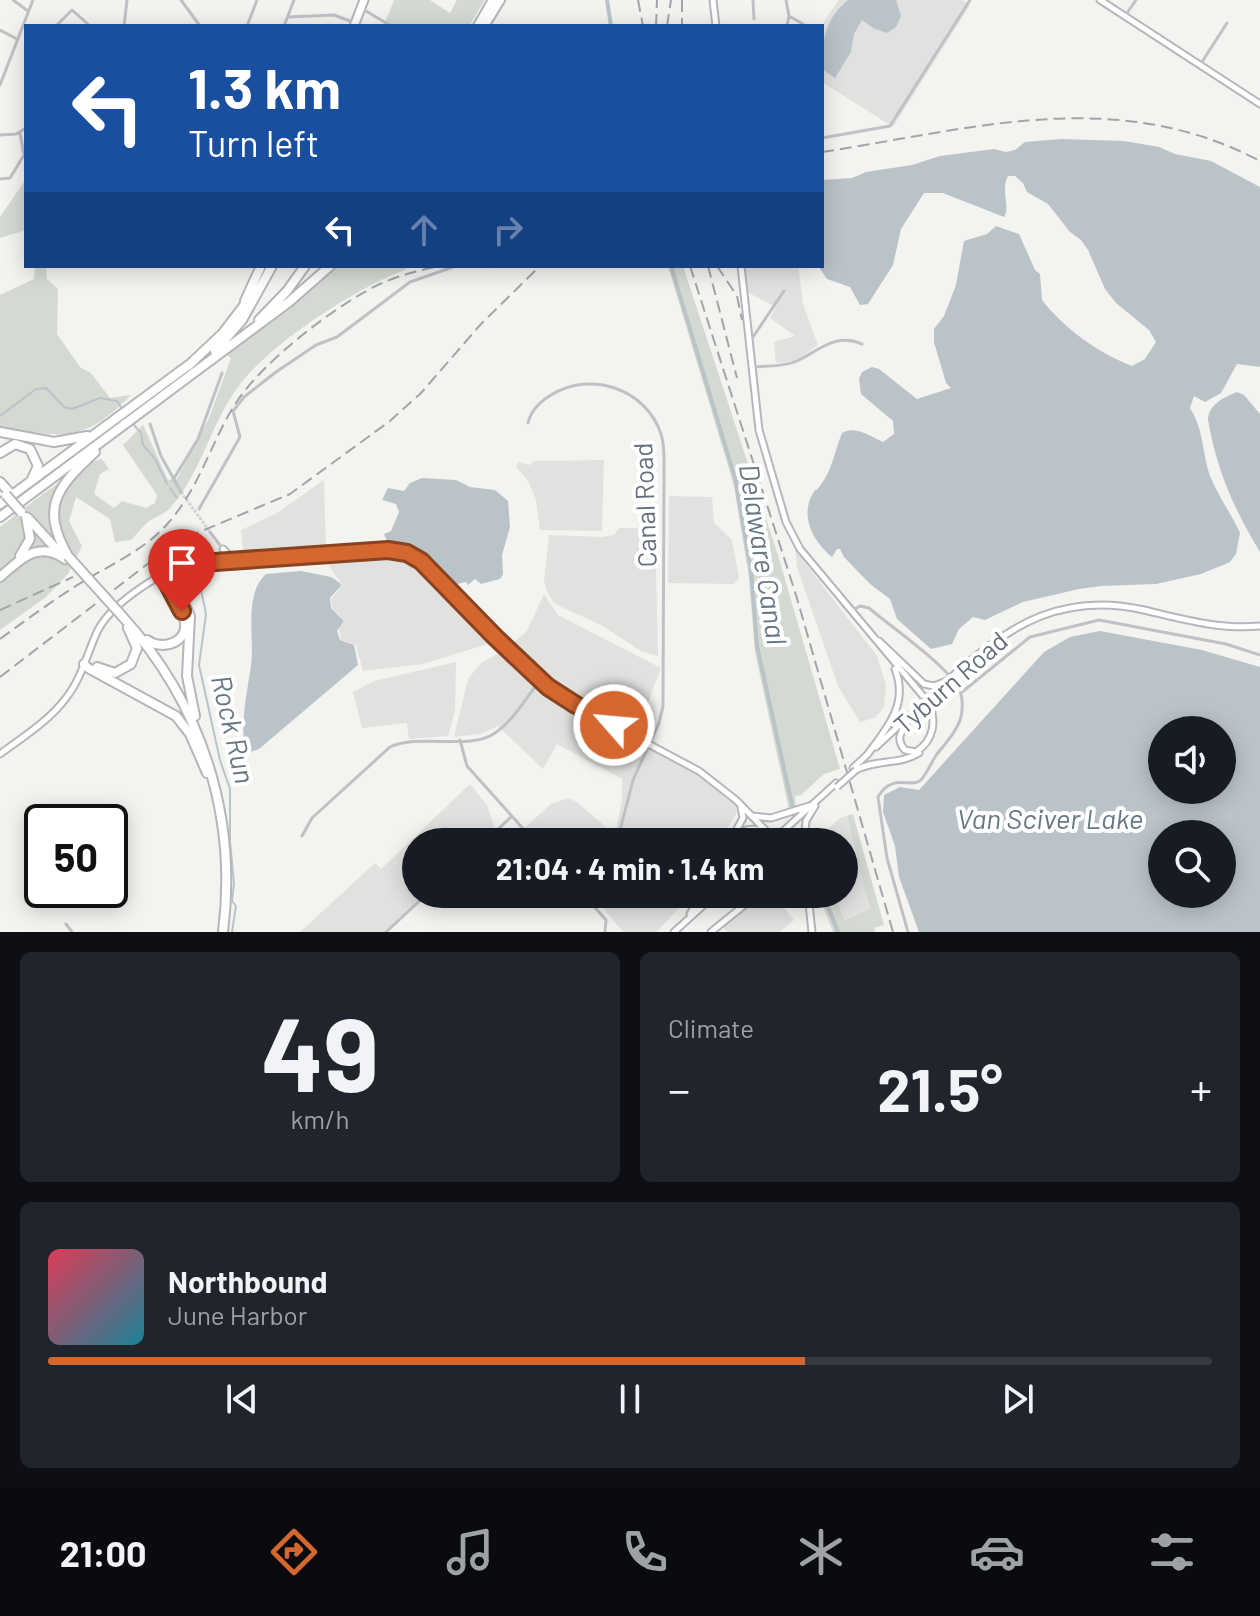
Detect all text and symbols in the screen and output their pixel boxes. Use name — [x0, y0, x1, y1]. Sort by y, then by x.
text: 1.3 km — [188, 53, 341, 120]
icon: left — [56, 56, 160, 160]
text: Turn left — [188, 121, 319, 164]
icon: left — [318, 208, 362, 252]
icon: ahead — [402, 208, 446, 252]
icon: right — [486, 208, 530, 252]
street label: Canal Road — [626, 442, 662, 568]
water label: Delaware Canal — [733, 461, 795, 647]
pin — [148, 529, 216, 611]
icon: arrive — [160, 541, 204, 585]
street label: Tyburn Road — [887, 624, 1013, 740]
water label: Rock Run — [205, 671, 263, 787]
position arrow — [572, 683, 656, 767]
map controls — [1148, 716, 1236, 908]
button: sound — [1148, 716, 1236, 804]
water label: Van Sciver Lake — [957, 801, 1143, 835]
speed limit sign: 50 — [24, 804, 128, 908]
button: search — [1148, 820, 1236, 908]
text: 21:04 · 4 min · 1.4 km — [496, 850, 764, 886]
text: 49 — [261, 988, 379, 1113]
text: Climate — [668, 1012, 754, 1043]
text: 21.5° — [877, 1052, 1003, 1124]
text: − — [668, 1062, 690, 1115]
text: + — [1190, 1062, 1212, 1115]
text: km/h — [291, 1103, 349, 1134]
text: Northbound — [168, 1263, 327, 1299]
text: June Harbor — [168, 1299, 307, 1330]
icon: previous — [220, 1377, 264, 1421]
icon: pause — [608, 1377, 652, 1421]
icon: next — [996, 1377, 1040, 1421]
icon: directions — [266, 1524, 322, 1580]
icon: music — [442, 1524, 498, 1580]
icon: phone — [617, 1524, 673, 1580]
icon: climate — [793, 1524, 849, 1580]
icon: car — [969, 1524, 1025, 1580]
icon: filters — [1144, 1524, 1200, 1580]
text: 21:00 — [60, 1531, 147, 1574]

